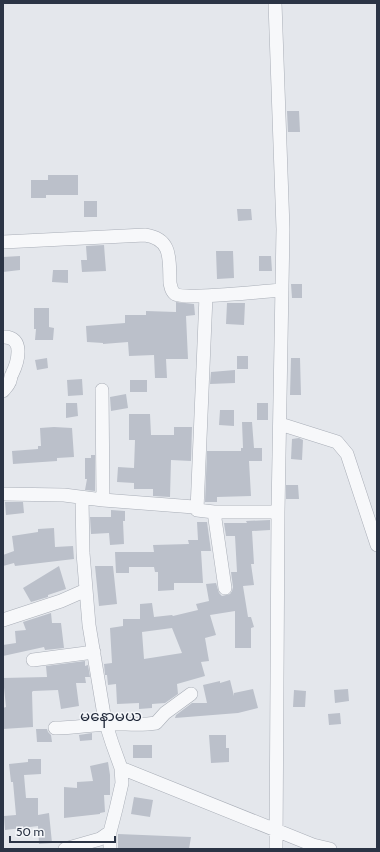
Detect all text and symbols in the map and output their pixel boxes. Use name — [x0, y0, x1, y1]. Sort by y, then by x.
district label: မနောမယ — [80, 707, 142, 728]
scale bar — [10, 818, 115, 844]
text: 50 m — [16, 824, 44, 839]

